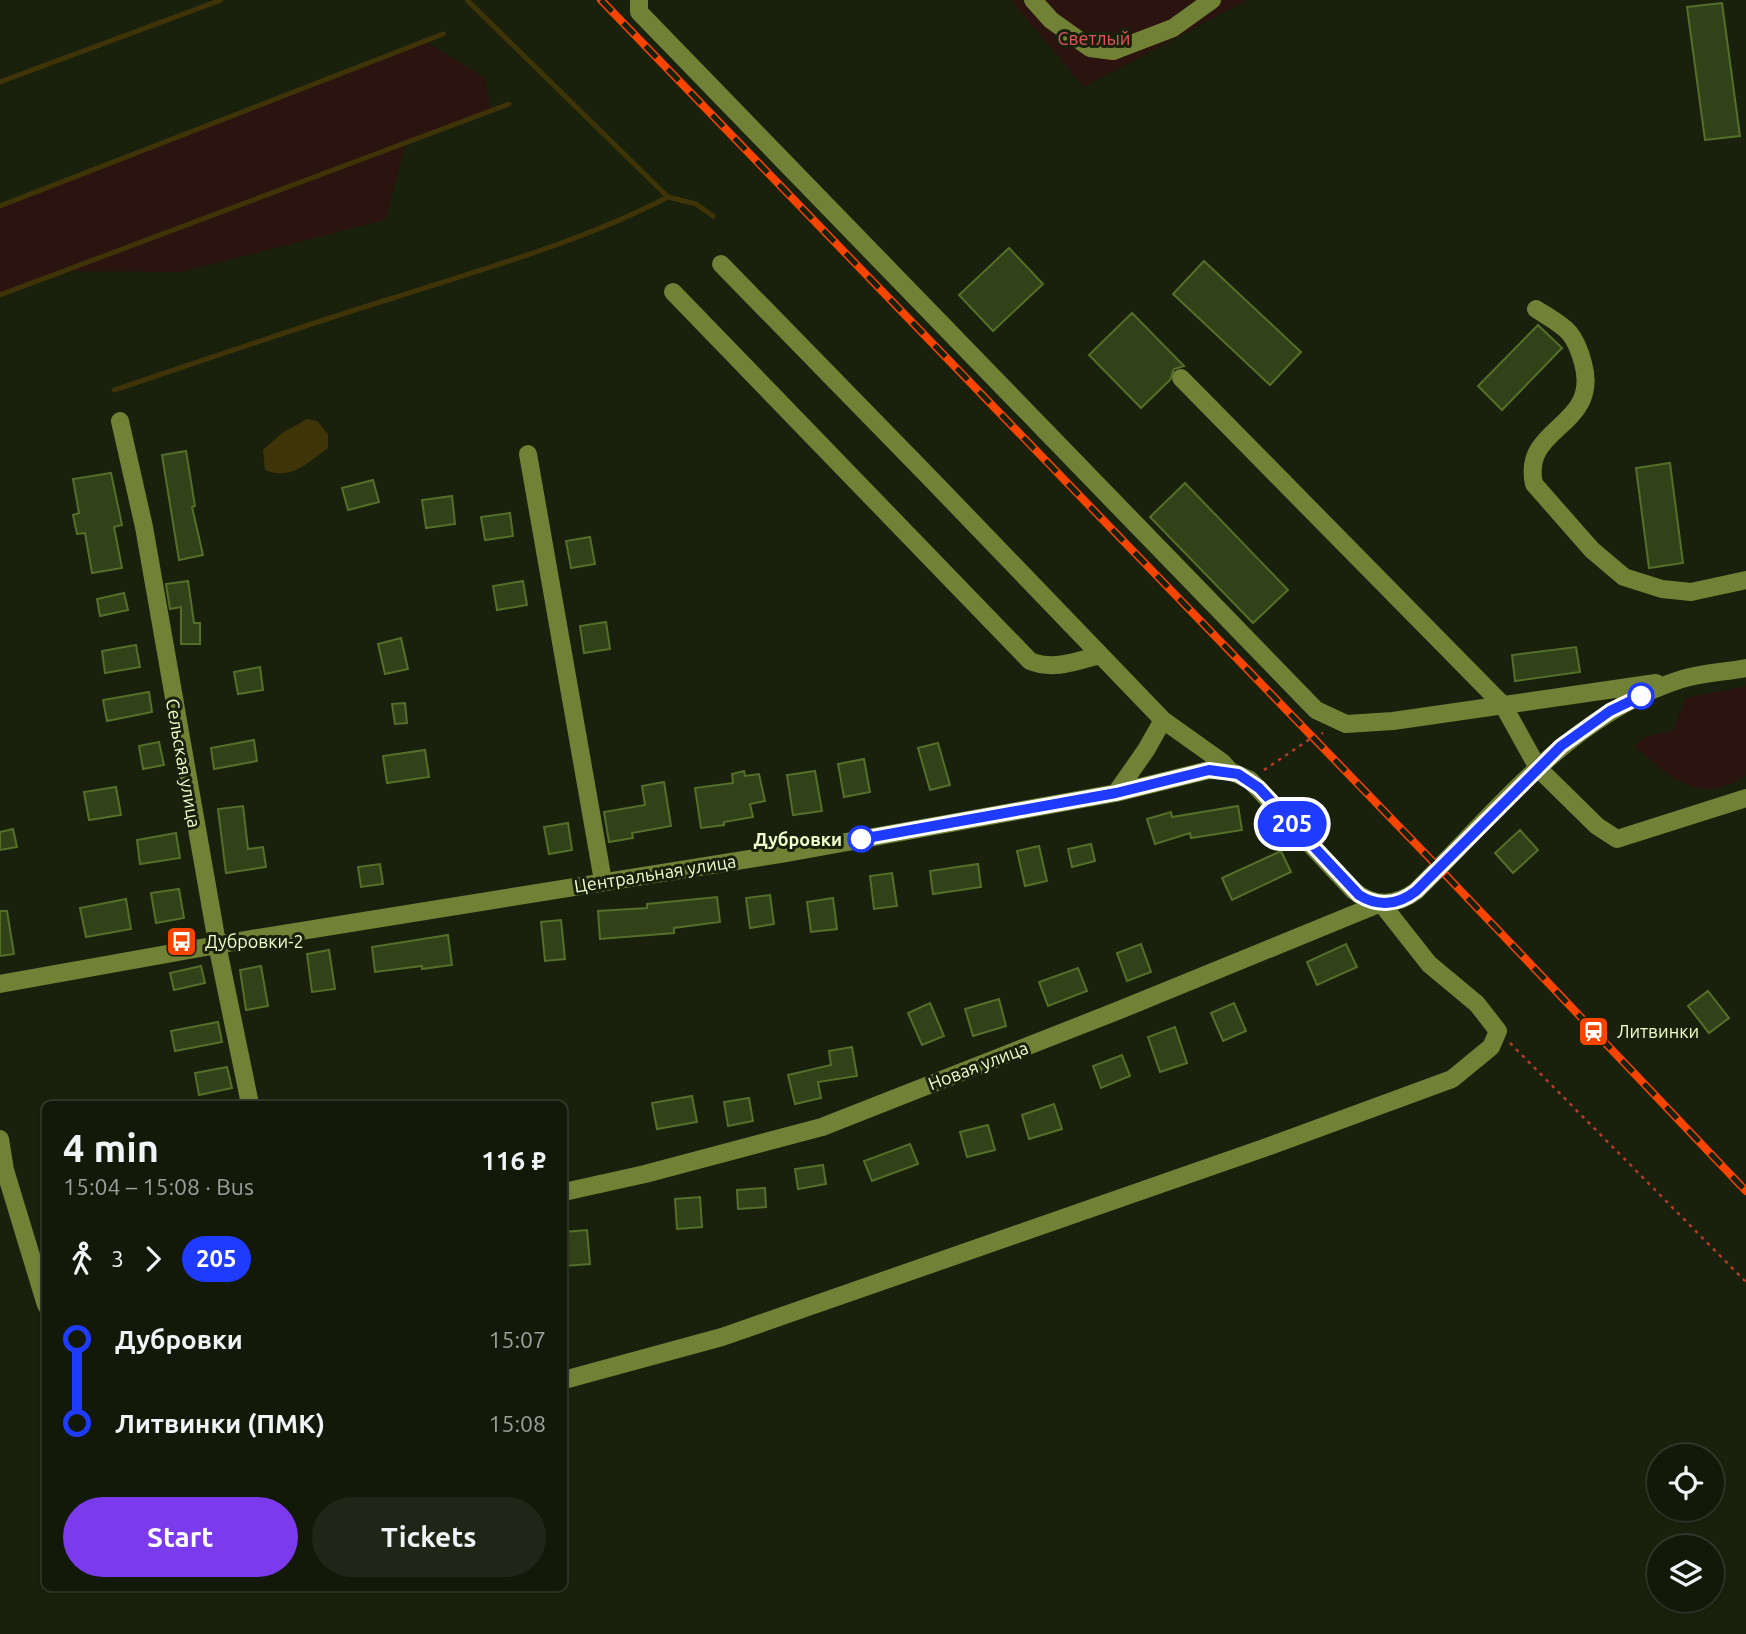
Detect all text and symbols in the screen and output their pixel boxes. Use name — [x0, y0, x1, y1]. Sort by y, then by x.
park label: Светлый — [1057, 28, 1131, 48]
unlabelled marker — [1628, 683, 1654, 709]
street label: Сельская улица — [163, 697, 205, 829]
line badge: 205 — [1252, 801, 1332, 847]
text: 205 — [1272, 810, 1312, 837]
marker: Дубровки — [848, 826, 874, 852]
place label: Дубровки — [754, 829, 842, 849]
street label: Центральная улица — [573, 850, 737, 896]
bus stop icon: Дубровки-2 — [165, 924, 199, 958]
place label: Дубровки-2 — [205, 931, 304, 951]
station icon: Литвинки — [1577, 1014, 1611, 1048]
place label: Литвинки — [1617, 1021, 1699, 1041]
street label: Новая улица — [925, 1037, 1031, 1093]
text: 4 min — [63, 1127, 159, 1169]
text: 116 ₽ — [481, 1146, 546, 1175]
text: 15:04 – 15:08 · Bus — [63, 1174, 254, 1199]
icon: walk — [63, 1240, 101, 1278]
icon: forward — [134, 1240, 172, 1278]
text: 205 — [196, 1245, 237, 1272]
text: 3 — [111, 1246, 124, 1271]
text: Дубровки — [115, 1325, 243, 1354]
text: 15:07 — [488, 1327, 546, 1352]
text: Литвинки (ПМК) — [115, 1409, 325, 1438]
text: 15:08 — [488, 1411, 546, 1436]
map controls — [1647, 1444, 1724, 1612]
button: locate — [1647, 1444, 1724, 1521]
button: Start — [63, 1497, 298, 1577]
button: Tickets — [312, 1497, 546, 1577]
button: layers — [1647, 1535, 1724, 1612]

